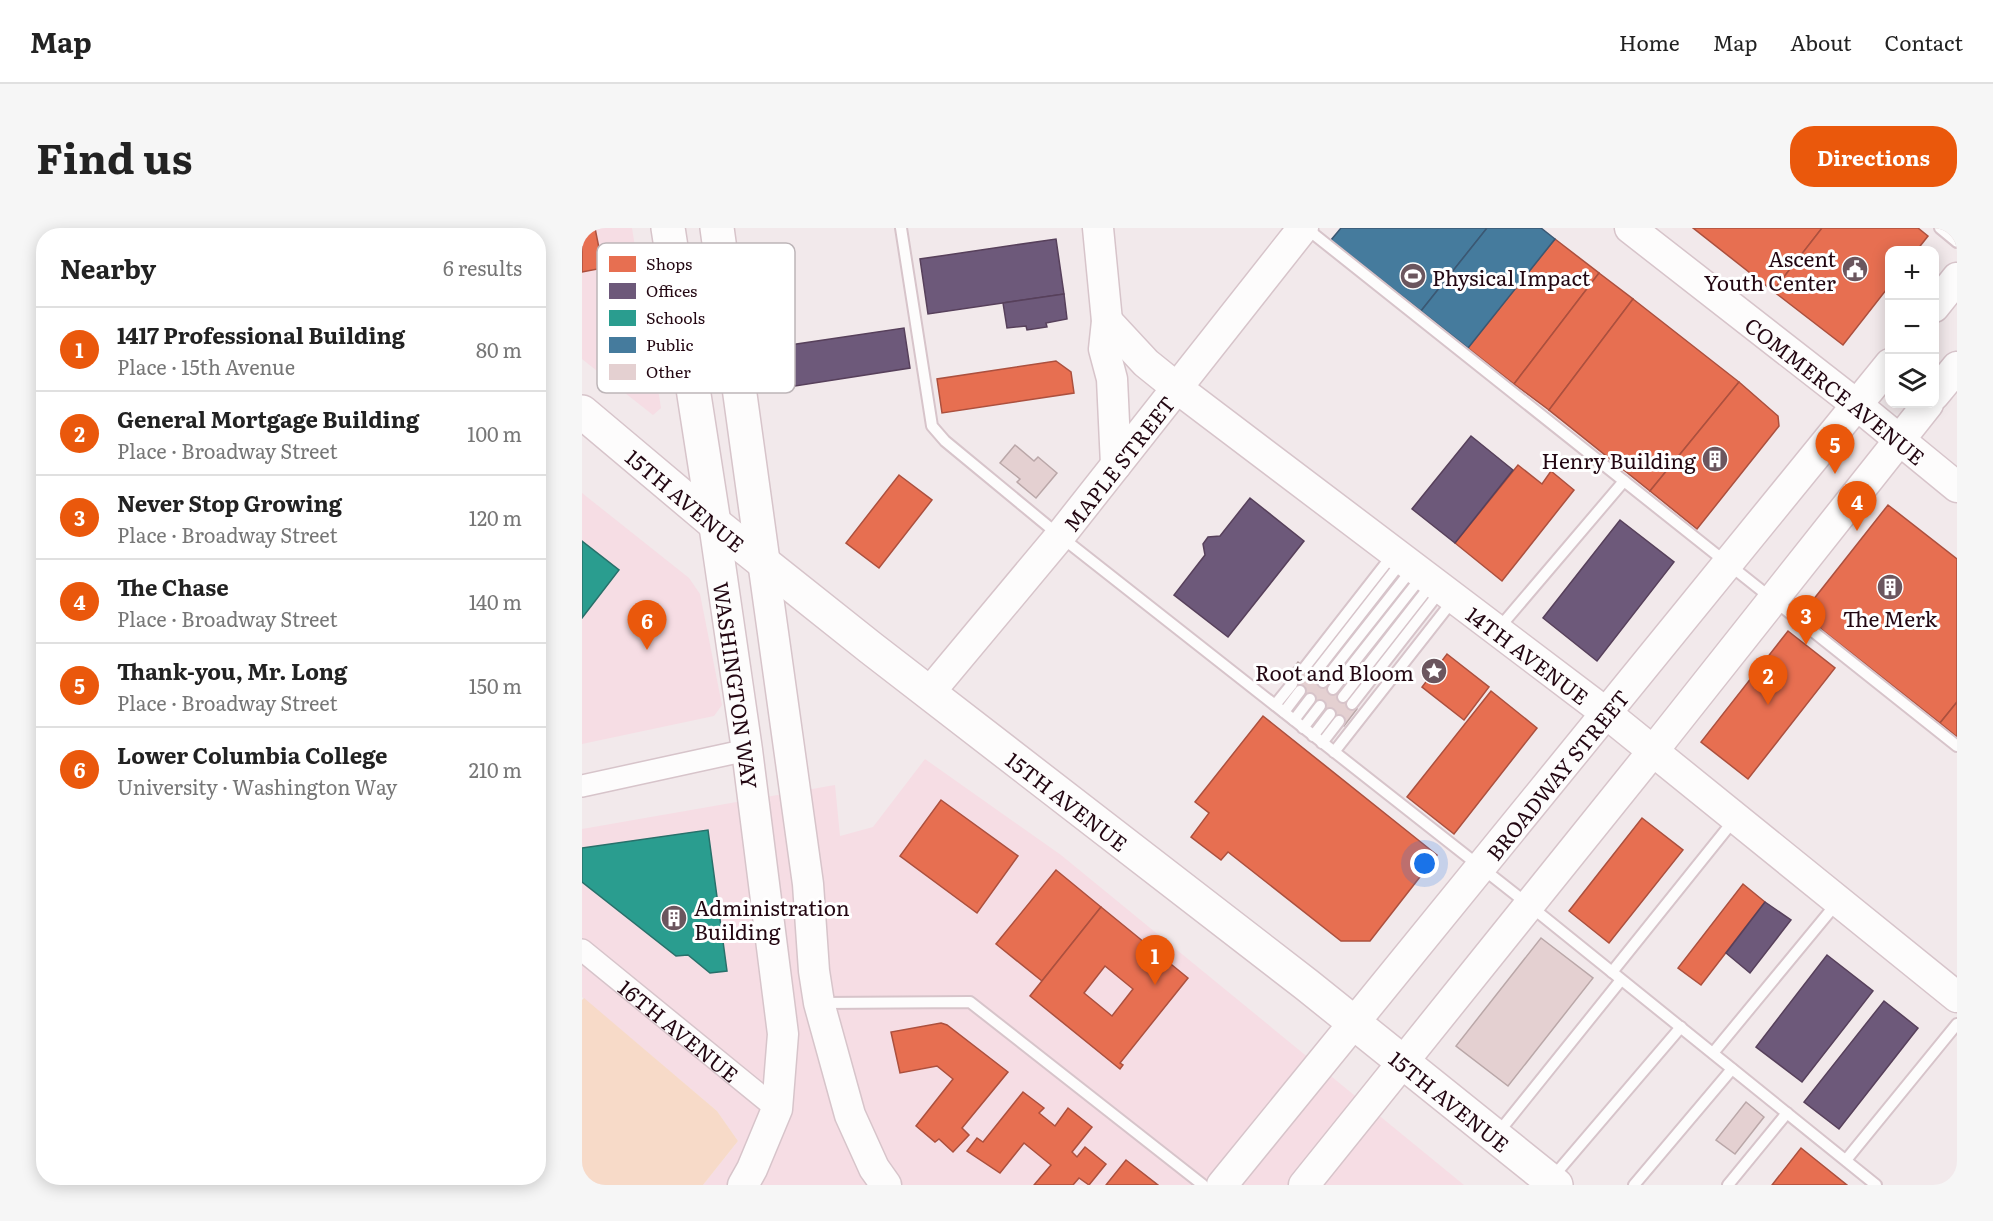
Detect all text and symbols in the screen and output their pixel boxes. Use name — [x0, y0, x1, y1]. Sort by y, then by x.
text: Map — [30, 20, 92, 62]
text: Home — [1619, 26, 1680, 57]
text: Map — [1713, 26, 1757, 57]
text: About — [1790, 26, 1852, 57]
text: Contact — [1885, 26, 1963, 57]
text: Find us — [36, 125, 193, 187]
button: Directions — [1790, 126, 1957, 187]
place label: Ascent Youth Center — [1704, 242, 1837, 297]
legend — [597, 243, 795, 393]
map controls — [1885, 246, 1939, 408]
button: + — [1885, 246, 1939, 300]
text: Nearby — [60, 248, 156, 287]
text: Shops — [646, 251, 692, 275]
text: 6 results — [443, 252, 522, 282]
public building icon: Ascent Youth Center — [1840, 254, 1870, 284]
sports icon: Physical Impact — [1398, 261, 1428, 291]
place label: Physical Impact — [1432, 261, 1591, 292]
text: Offices — [646, 278, 697, 302]
button: − — [1885, 300, 1939, 354]
text: Schools — [646, 305, 705, 329]
street label: COMMERCE AVENUE — [1739, 309, 1933, 471]
text: 1417 Professional Building — [117, 318, 405, 351]
text: Public — [646, 332, 694, 356]
text: 1 — [75, 334, 84, 364]
text: 80 m — [476, 334, 522, 364]
text: Place · 15th Avenue — [117, 351, 295, 381]
button: layers — [1885, 354, 1939, 408]
text: Other — [646, 359, 691, 383]
street label: MAPLE STREET — [1055, 388, 1181, 537]
text: General Mortgage Building — [117, 402, 419, 435]
text: 2 — [74, 418, 85, 448]
text: 100 m — [467, 418, 522, 448]
pin: 5 — [1816, 424, 1854, 474]
text: Place · Broadway Street — [117, 435, 338, 465]
street label: 15TH AVENUE — [620, 441, 752, 558]
place label: Henry Building — [1542, 444, 1696, 475]
building icon: Henry Building — [1700, 444, 1730, 474]
pin: 4 — [1838, 482, 1876, 531]
text: Never Stop Growing — [117, 486, 342, 519]
text: 3 — [74, 502, 85, 532]
text: 120 m — [469, 502, 522, 532]
text: Place · Broadway Street — [117, 519, 338, 549]
text: The Chase — [117, 570, 229, 603]
building icon: The Merk — [1875, 572, 1905, 602]
street label: WASHINGTON WAY — [707, 580, 767, 791]
text: 4 — [73, 586, 86, 616]
text: 140 m — [469, 586, 522, 616]
pin: 3 — [1786, 596, 1826, 645]
street label: 14TH AVENUE — [1461, 598, 1596, 711]
pin: 6 — [628, 600, 666, 650]
place label: The Merk — [1843, 602, 1937, 633]
text: Place · Broadway Street — [117, 603, 338, 633]
text: Thank-you, Mr. Long — [117, 654, 347, 687]
place label: Root and Bloom — [1255, 656, 1414, 687]
place icon: Root and Bloom — [1419, 656, 1449, 686]
pin: 2 — [1748, 656, 1788, 705]
text: 5 — [74, 670, 85, 700]
text: 150 m — [469, 670, 522, 700]
street label: BROADWAY STREET — [1478, 682, 1635, 866]
text: Place · Broadway Street — [117, 687, 338, 717]
text: Lower Columbia College — [117, 738, 387, 771]
street label: 15TH AVENUE — [1000, 743, 1135, 857]
text: 6 — [74, 754, 85, 784]
text: 210 m — [469, 754, 522, 784]
text: University · Washington Way — [117, 771, 397, 801]
your location — [1410, 849, 1439, 878]
place label: Administration Building — [694, 891, 850, 946]
building icon: Administration Building — [659, 903, 689, 933]
pin: 1 — [1136, 936, 1174, 985]
street label: 16TH AVENUE — [613, 971, 746, 1088]
street label: 15TH AVENUE — [1383, 1042, 1517, 1158]

